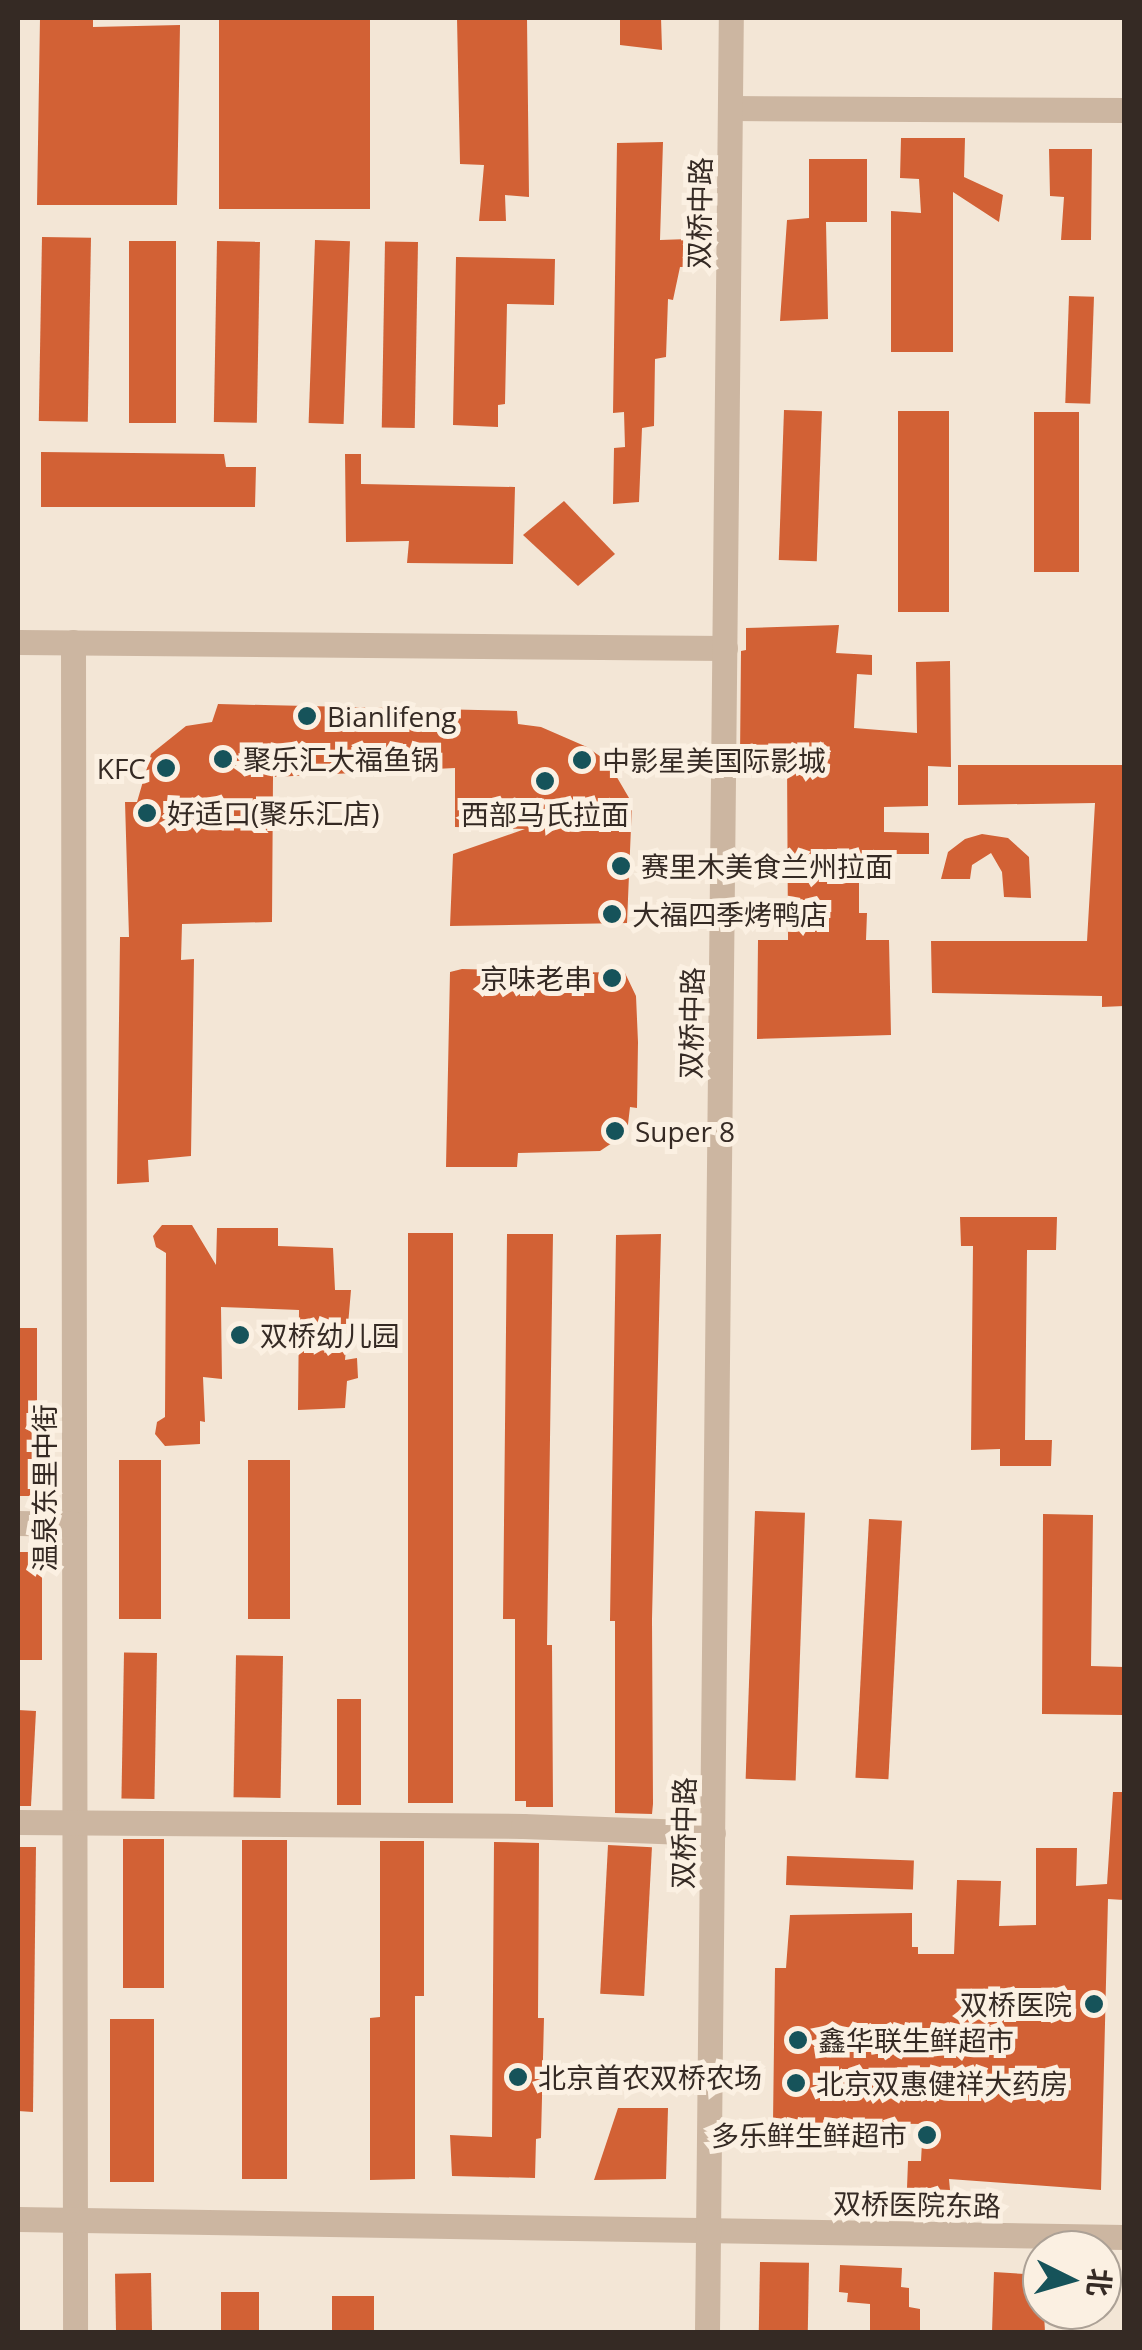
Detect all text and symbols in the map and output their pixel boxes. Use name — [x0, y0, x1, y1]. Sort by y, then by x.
street label: 双桥中路 — [681, 157, 717, 269]
place label: Bianlifeng — [327, 699, 457, 733]
marker: Bianlifeng — [296, 705, 318, 727]
place label: 聚乐汇大福鱼锅 — [243, 742, 439, 776]
place label: 中影星美国际影城 — [602, 743, 826, 777]
marker: 聚乐汇大福鱼锅 — [212, 748, 234, 770]
marker: 中影星美国际影城 — [571, 749, 593, 771]
place label: KFC — [97, 751, 146, 785]
marker: KFC — [155, 757, 177, 779]
marker: 西部马氏拉面 — [534, 770, 556, 792]
place label: 好适口(聚乐汇店) — [167, 796, 380, 830]
place label: 西部马氏拉面 — [461, 797, 629, 831]
marker: 好适口(聚乐汇店) — [136, 802, 158, 824]
place label: 赛里木美食兰州拉面 — [641, 849, 893, 883]
marker: 赛里木美食兰州拉面 — [610, 855, 632, 877]
place label: 大福四季烤鸭店 — [632, 897, 828, 931]
marker: 大福四季烤鸭店 — [601, 903, 623, 925]
place label: 京味老串 — [480, 961, 592, 995]
marker: 京味老串 — [601, 967, 623, 989]
street label: 双桥中路 — [673, 967, 709, 1079]
place label: Super 8 — [635, 1114, 735, 1148]
marker: Super 8 — [604, 1120, 626, 1142]
place label: 双桥幼儿园 — [260, 1318, 400, 1352]
marker: 双桥幼儿园 — [229, 1324, 251, 1346]
street label: 温泉东里中街 — [27, 1404, 61, 1572]
street label: 双桥中路 — [665, 1777, 701, 1889]
place label: 双桥医院 — [960, 1987, 1072, 2021]
marker: 双桥医院 — [1081, 1991, 1107, 2017]
place label: 鑫华联生鲜超市 — [818, 2023, 1014, 2057]
marker: 鑫华联生鲜超市 — [787, 2029, 809, 2051]
place label: 北京首农双桥农场 — [538, 2060, 762, 2094]
marker: 北京首农双桥农场 — [507, 2066, 529, 2088]
place label: 北京双惠健祥大药房 — [816, 2066, 1068, 2100]
marker: 北京双惠健祥大药房 — [785, 2072, 807, 2094]
place label: 多乐鲜生鲜超市 — [711, 2118, 907, 2152]
marker: 多乐鲜生鲜超市 — [916, 2124, 938, 2146]
street label: 双桥医院东路 — [833, 2186, 1001, 2222]
north arrow — [1022, 2230, 1122, 2330]
text: 北 — [1080, 2267, 1120, 2298]

